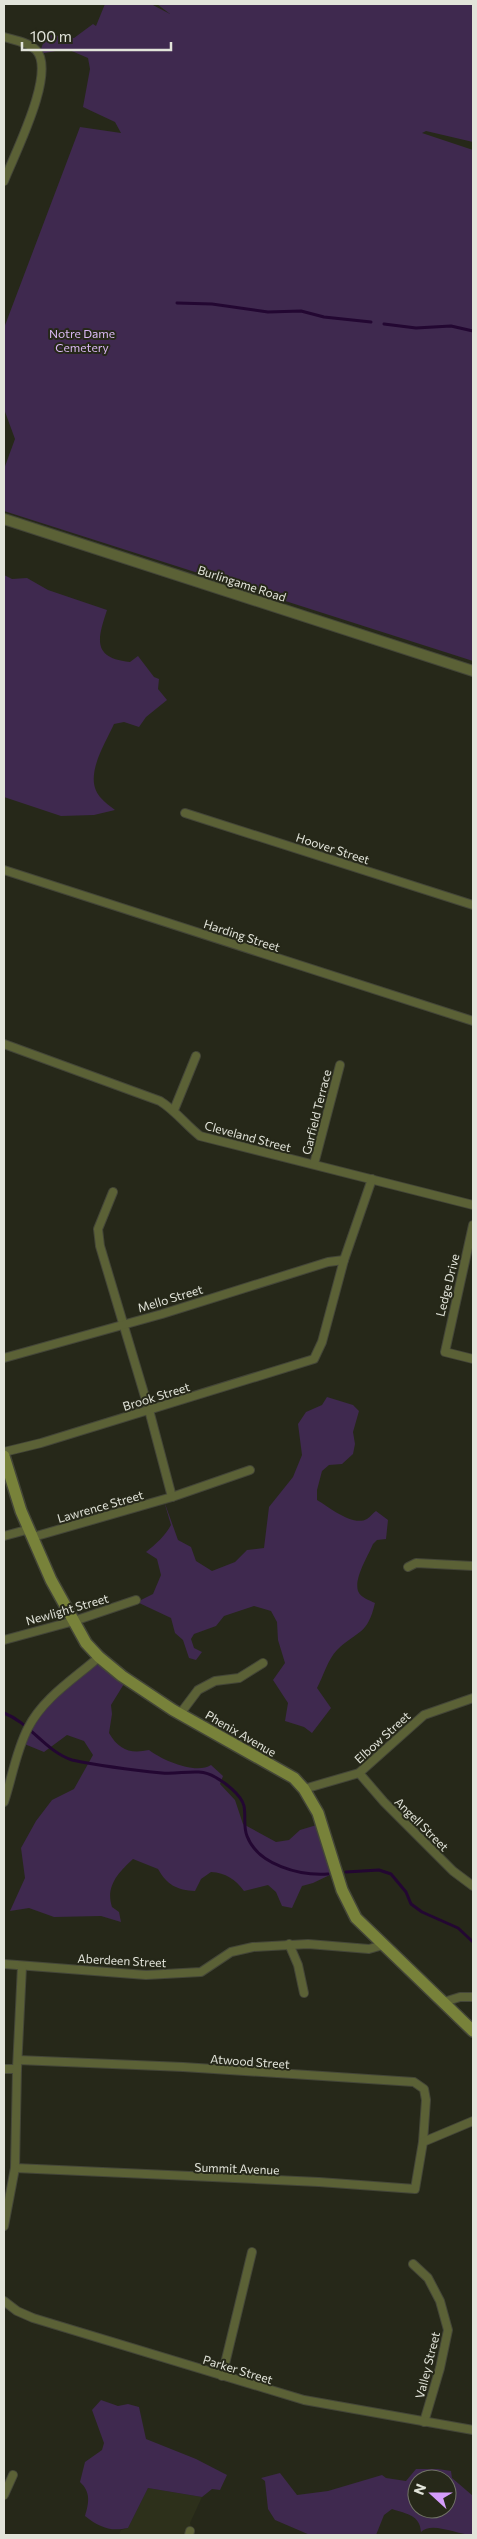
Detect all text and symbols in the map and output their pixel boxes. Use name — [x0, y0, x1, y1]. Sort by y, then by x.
scale bar — [22, 20, 171, 52]
text: 100 m — [30, 27, 72, 45]
park label: Notre Dame Cemetery — [49, 326, 115, 354]
street label: Burlingame Road — [196, 562, 288, 604]
street label: Hoover Street — [295, 830, 372, 866]
street label: Harding Street — [202, 916, 282, 954]
street label: Garfield Terrace — [299, 1068, 333, 1156]
street label: Cleveland Street — [203, 1118, 293, 1154]
street label: Ledge Drive — [432, 1252, 462, 1318]
street label: Mello Street — [136, 1281, 204, 1315]
street label: Brook Street — [121, 1379, 191, 1413]
street label: Lawrence Street — [55, 1487, 145, 1525]
street label: Newlight Street — [24, 1590, 110, 1628]
street label: Phenix Avenue — [203, 1707, 279, 1759]
street label: Elbow Street — [351, 1708, 413, 1766]
street label: Angell Street — [392, 1794, 452, 1854]
street label: Aberdeen Street — [77, 1951, 167, 1969]
street label: Atwood Street — [210, 2051, 290, 2071]
street label: Summit Avenue — [194, 2160, 280, 2176]
street label: Valley Street — [412, 2330, 442, 2400]
street label: Parker Street — [201, 2352, 275, 2386]
north arrow — [407, 2469, 457, 2519]
text: N — [410, 2481, 429, 2497]

